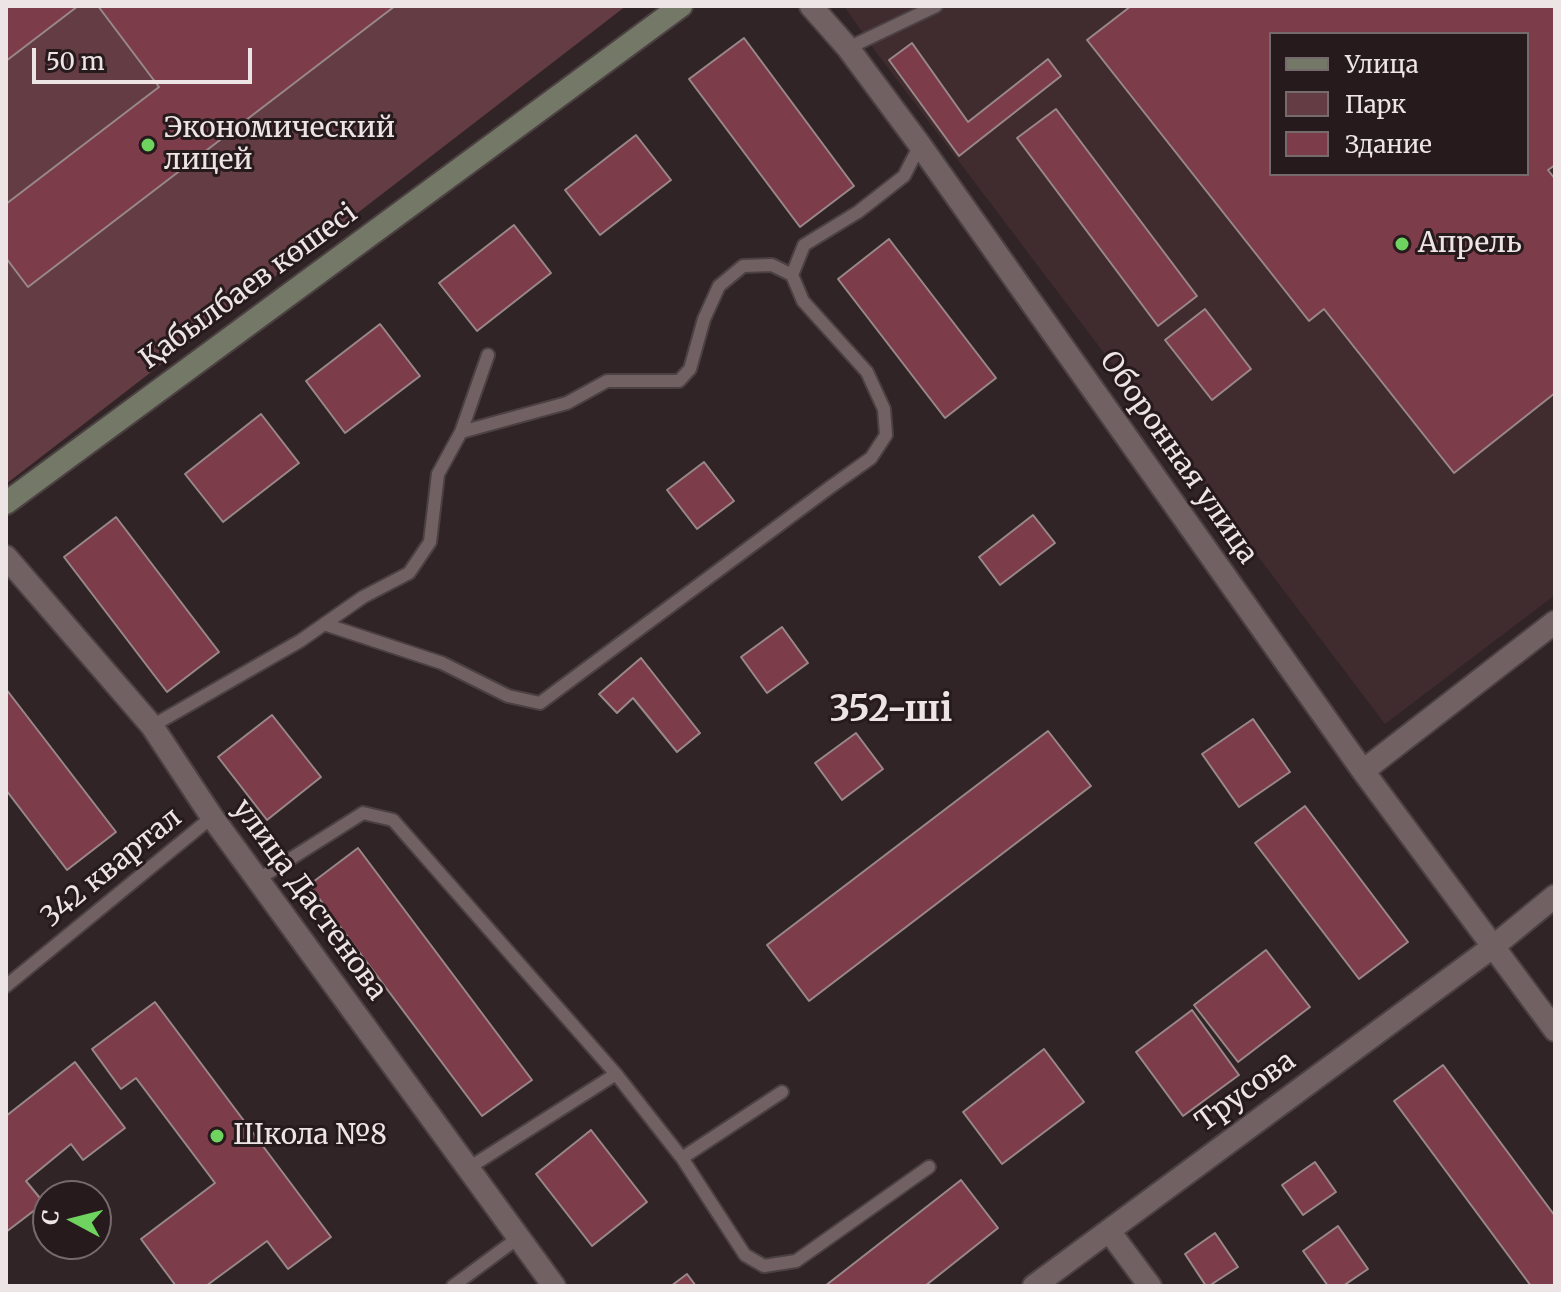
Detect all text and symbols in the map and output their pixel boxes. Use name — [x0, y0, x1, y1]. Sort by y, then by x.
scale bar — [36, 32, 256, 82]
legend — [1269, 32, 1529, 176]
text: 50 m — [46, 46, 105, 77]
text: Улица — [1345, 49, 1419, 80]
text: Парк — [1345, 89, 1406, 120]
place label: Экономический лицей — [164, 112, 395, 178]
text: Здание — [1345, 129, 1432, 160]
marker: Экономический лицей — [139, 136, 157, 154]
street label: Қабылбаев көшесі — [134, 197, 364, 377]
place label: Апрель — [1418, 227, 1522, 261]
marker: Апрель — [1393, 235, 1411, 253]
street label: Оборонная улица — [1092, 345, 1264, 571]
district label: 352-ші — [830, 689, 952, 733]
street label: улица Дастенова — [225, 793, 393, 1007]
street label: 342 квартал — [35, 801, 189, 935]
street label: Трусова — [1190, 1045, 1302, 1139]
place label: Школа №8 — [233, 1119, 387, 1153]
marker: Школа №8 — [208, 1127, 226, 1145]
north arrow — [32, 1180, 112, 1260]
text: С — [35, 1208, 65, 1226]

